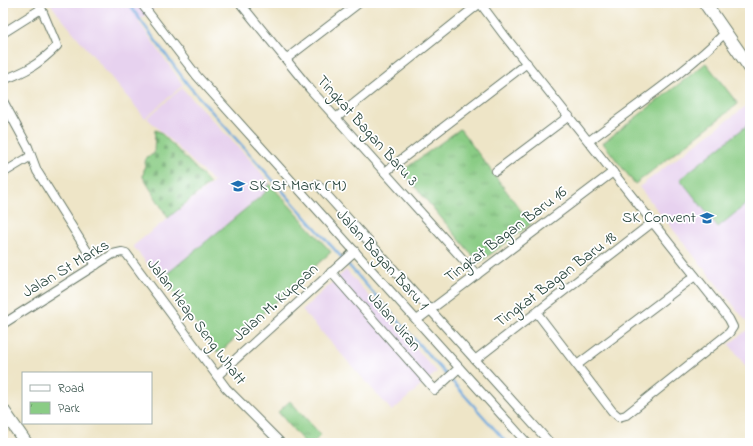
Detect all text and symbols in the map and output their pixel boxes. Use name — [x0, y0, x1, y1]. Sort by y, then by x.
street label: Tingkat Bagan Baru 3 — [310, 70, 424, 192]
place label: SK St Mark (M) — [249, 174, 346, 198]
school or university icon: SK St Mark (M) — [230, 178, 246, 194]
street label: Tingkat Bagan Baru 16 — [440, 181, 572, 289]
street label: Jalan Bagan Baru 1 — [330, 204, 434, 316]
place label: SK Convent — [622, 206, 697, 230]
school or university icon: SK Convent — [699, 210, 715, 226]
street label: Tingkat Bagan Baru 18 — [490, 226, 622, 334]
street label: Jalan St Marks — [18, 234, 114, 304]
street label: Jalan Heap Seng Whatt — [140, 254, 252, 391]
street label: Jalan M. Kuppan — [228, 258, 324, 348]
street label: Jalan Jiran — [361, 287, 427, 357]
legend — [22, 372, 152, 424]
text: Road — [58, 380, 84, 398]
text: Park — [58, 400, 80, 418]

